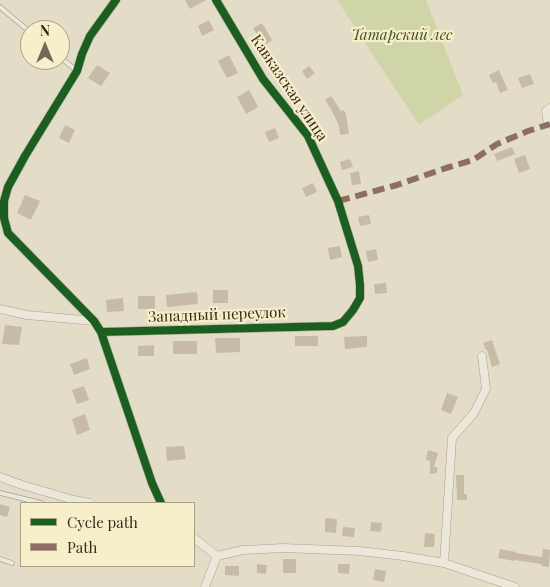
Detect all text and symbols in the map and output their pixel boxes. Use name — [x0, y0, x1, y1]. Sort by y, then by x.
north arrow — [20, 20, 70, 70]
text: N — [40, 21, 50, 40]
park label: Татарский лес — [351, 26, 453, 44]
street label: Кавказская улица — [247, 31, 331, 145]
street label: Западный переулок — [148, 304, 286, 326]
legend — [20, 502, 195, 567]
text: Cycle path — [67, 512, 138, 532]
text: Path — [67, 537, 97, 557]

